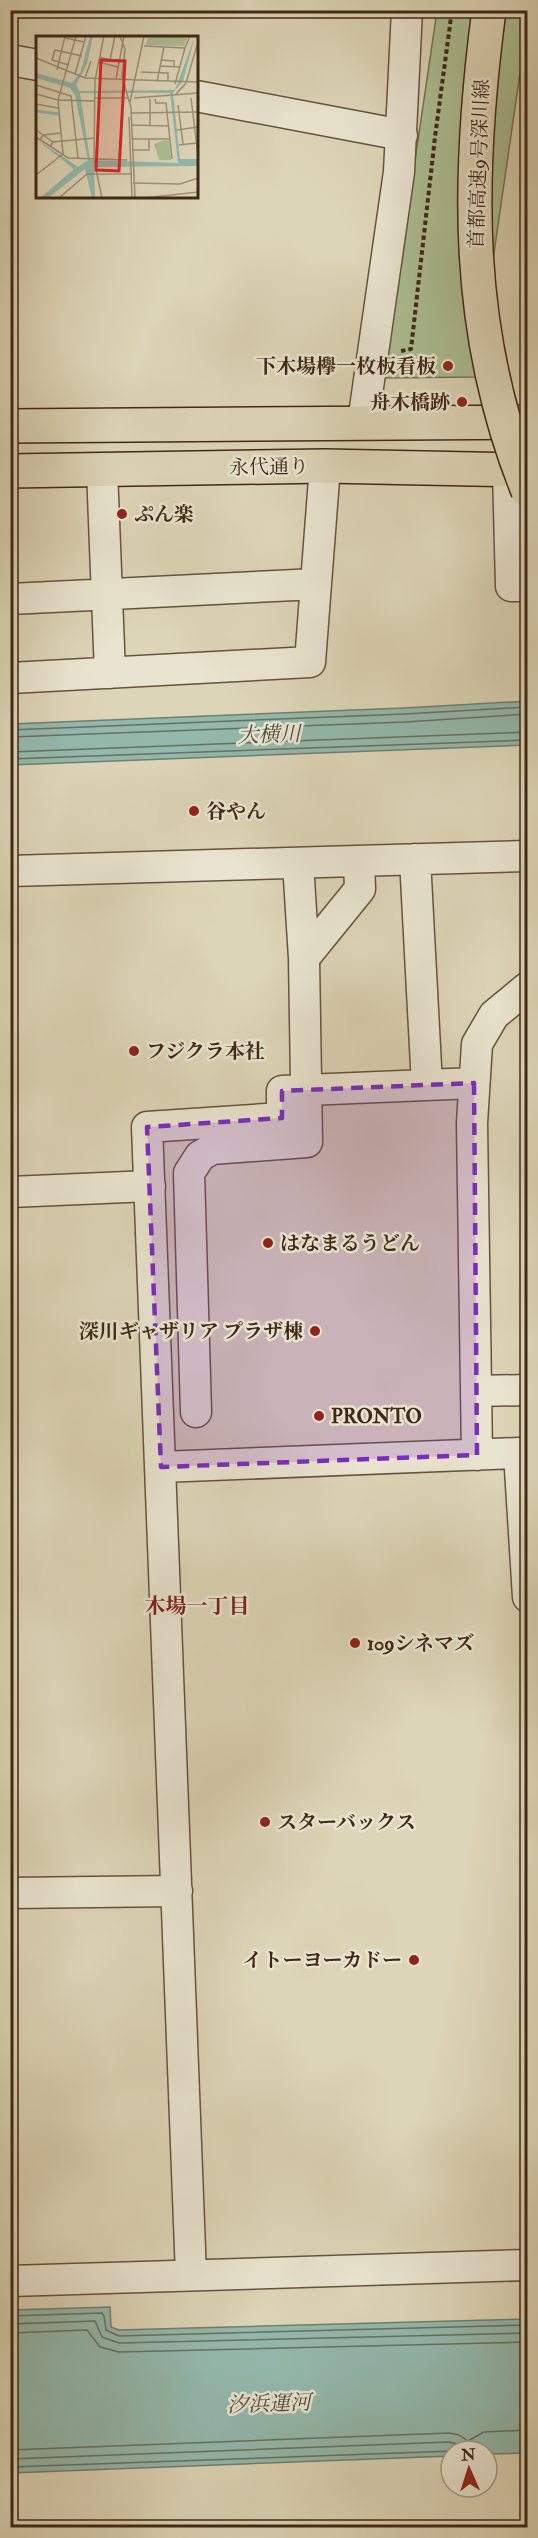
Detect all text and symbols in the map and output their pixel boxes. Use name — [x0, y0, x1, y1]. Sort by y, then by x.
inset map — [36, 36, 198, 198]
street label: 首都高速9号深川線 — [464, 78, 494, 250]
place label: 下木場欅一枚板看板 — [256, 354, 436, 379]
marker: 下木場欅一枚板看板 — [441, 359, 455, 373]
place label: 舟木橋跡 — [370, 390, 450, 415]
marker: 舟木橋跡 — [455, 395, 469, 409]
street label: 永代通り — [229, 454, 309, 480]
place label: ぷん楽 — [134, 502, 194, 527]
marker: ぷん楽 — [115, 507, 129, 521]
water label: 大横川 — [237, 720, 303, 750]
place label: 谷やん — [206, 799, 266, 824]
marker: 谷やん — [187, 804, 201, 818]
place label: フジクラ本社 — [146, 1039, 265, 1064]
marker: フジクラ本社 — [127, 1044, 141, 1058]
place label: はなまるうどん — [280, 1231, 420, 1256]
marker: はなまるうどん — [261, 1236, 275, 1250]
place label: 深川ギャザリア プラザ棟 — [79, 1319, 303, 1344]
marker: 深川ギャザリア プラザ棟 — [308, 1324, 322, 1338]
place label: PRONTO — [331, 1404, 422, 1429]
marker: PRONTO — [312, 1409, 326, 1423]
district label: 木場一丁目 — [145, 1593, 250, 1620]
place label: 109シネマズ — [367, 1631, 474, 1656]
marker: 109シネマズ — [348, 1636, 362, 1650]
place label: スターバックス — [277, 1810, 416, 1835]
marker: スターバックス — [258, 1815, 272, 1829]
place label: イトーヨーカドー — [242, 1948, 402, 1973]
marker: イトーヨーカドー — [407, 1953, 421, 1967]
water label: 汐浜運河 — [227, 2389, 315, 2419]
north arrow — [439, 2439, 499, 2499]
text: N — [460, 2445, 477, 2465]

